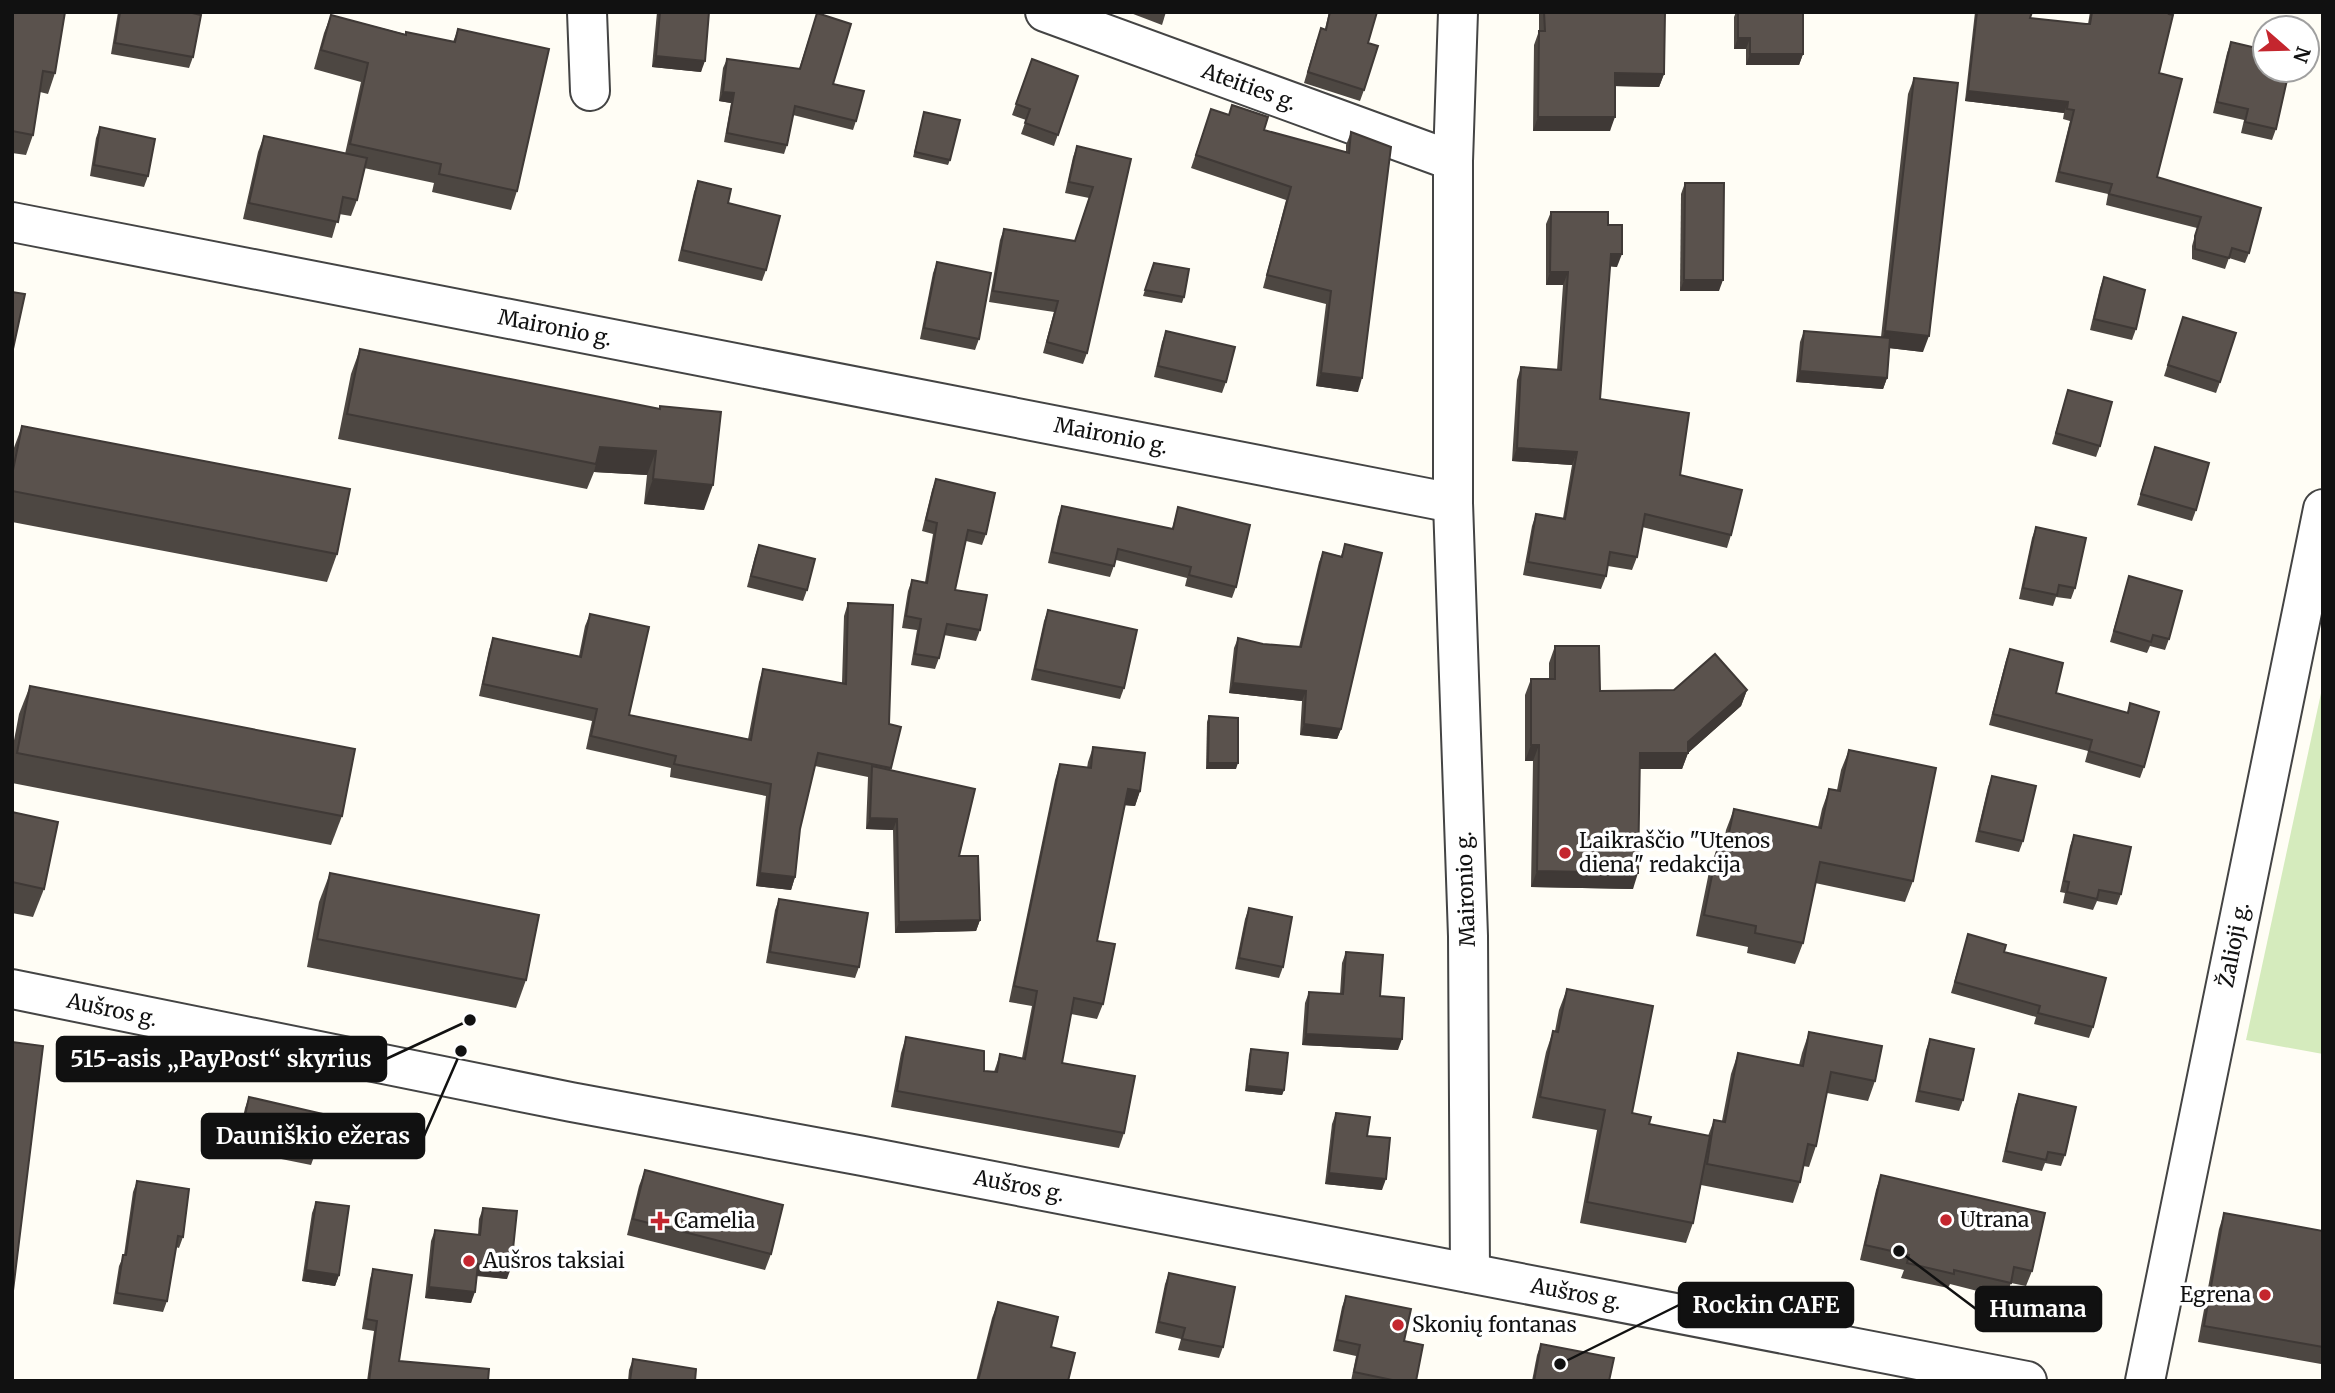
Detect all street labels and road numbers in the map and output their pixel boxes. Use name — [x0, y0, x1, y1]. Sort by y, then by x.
street label: Ateities g. — [1197, 57, 1300, 116]
street label: Maironio g. — [496, 303, 614, 352]
street label: Maironio g. — [1052, 411, 1170, 460]
street label: Maironio g. — [1450, 831, 1481, 947]
street label: Žalioji g. — [2212, 900, 2255, 990]
street label: Aušros g. — [64, 987, 160, 1032]
street label: Aušros g. — [971, 1163, 1067, 1208]
street label: Aušros g. — [1528, 1271, 1624, 1316]

